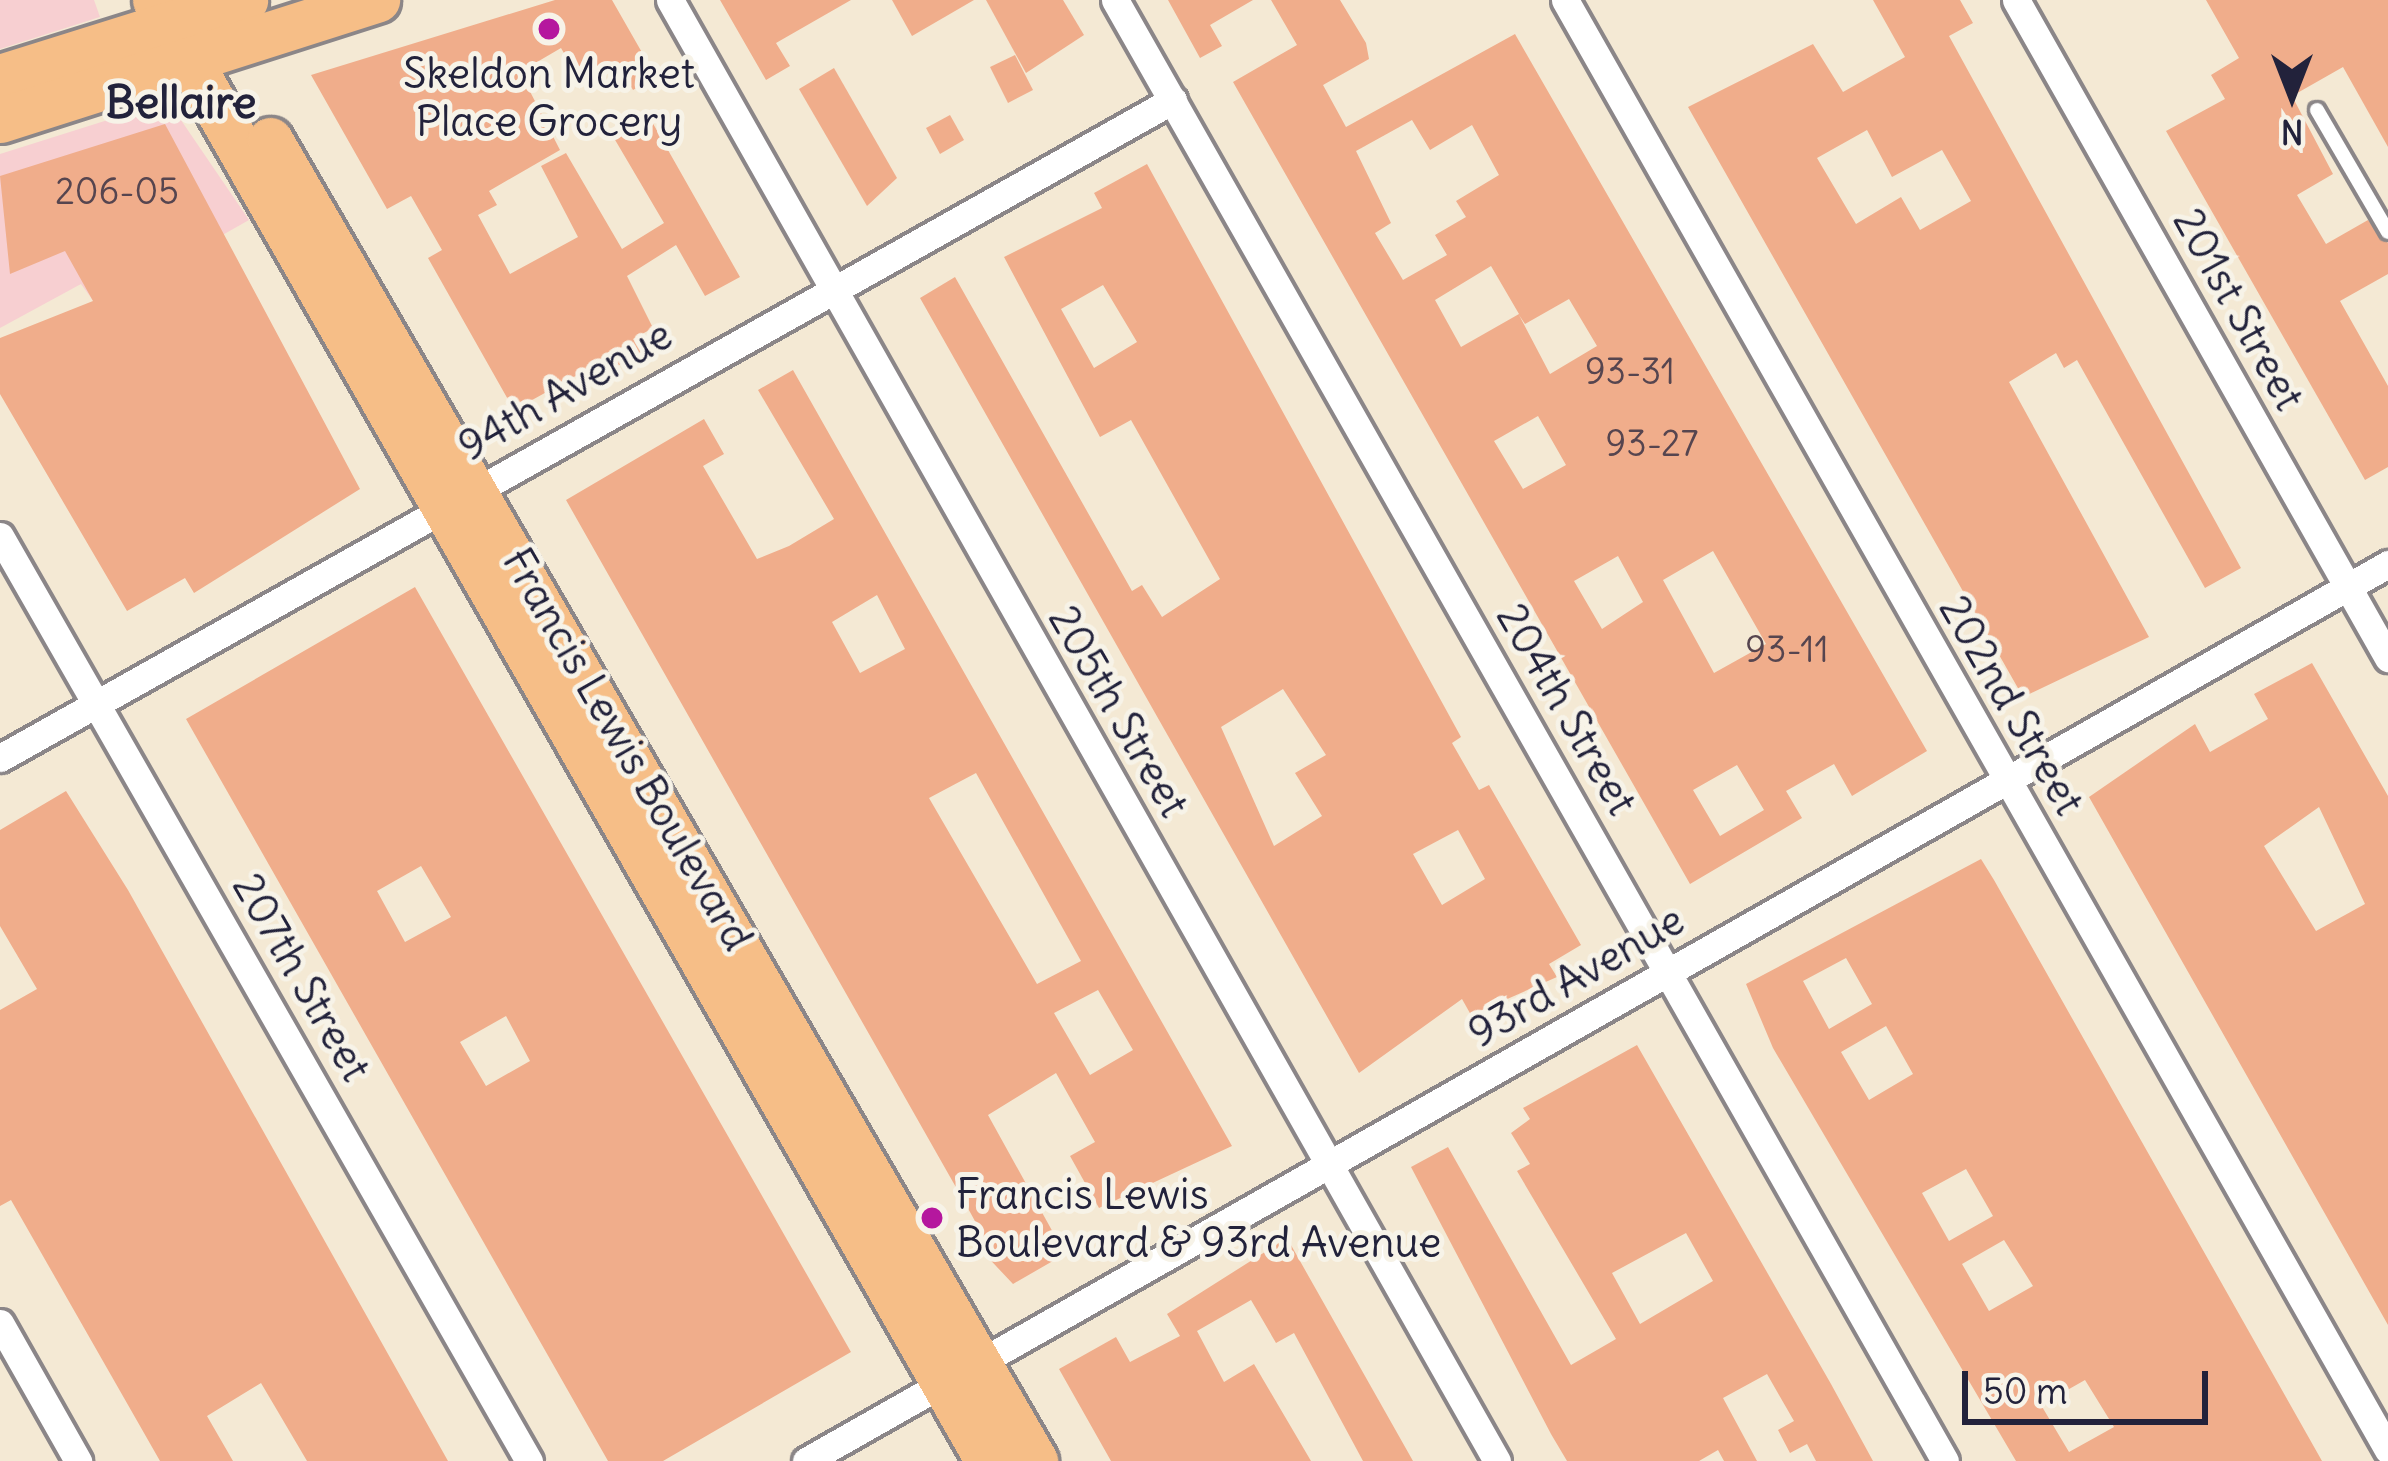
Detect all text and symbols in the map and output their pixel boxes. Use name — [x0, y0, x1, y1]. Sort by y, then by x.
marker: Skeldon Market Place Grocery — [536, 16, 562, 42]
north arrow — [2232, 36, 2352, 156]
place label: Skeldon Market Place Grocery — [403, 48, 695, 146]
district label: Bellaire — [106, 76, 256, 130]
text: N — [2281, 111, 2303, 153]
house number: 206-05 — [55, 170, 179, 214]
street label: 201st Street — [2163, 199, 2315, 419]
street label: 94th Avenue — [450, 309, 680, 471]
house number: 93-31 — [1585, 350, 1675, 394]
house number: 93-27 — [1606, 422, 1698, 466]
street label: Francis Lewis Boulevard — [492, 539, 764, 959]
street label: 202nd Street — [1929, 586, 2095, 824]
street label: 204th Street — [1486, 594, 1648, 824]
street label: 205th Street — [1038, 597, 1200, 825]
house number: 93-11 — [1745, 628, 1829, 672]
street label: 207th Street — [222, 864, 382, 1090]
street label: 93rd Avenue — [1459, 894, 1693, 1058]
place label: Francis Lewis Boulevard & 93rd Avenue — [956, 1169, 1441, 1268]
marker: Francis Lewis Boulevard & 93rd Avenue — [919, 1205, 945, 1231]
scale bar — [1968, 1347, 2214, 1421]
text: 50 m — [1983, 1369, 2068, 1414]

